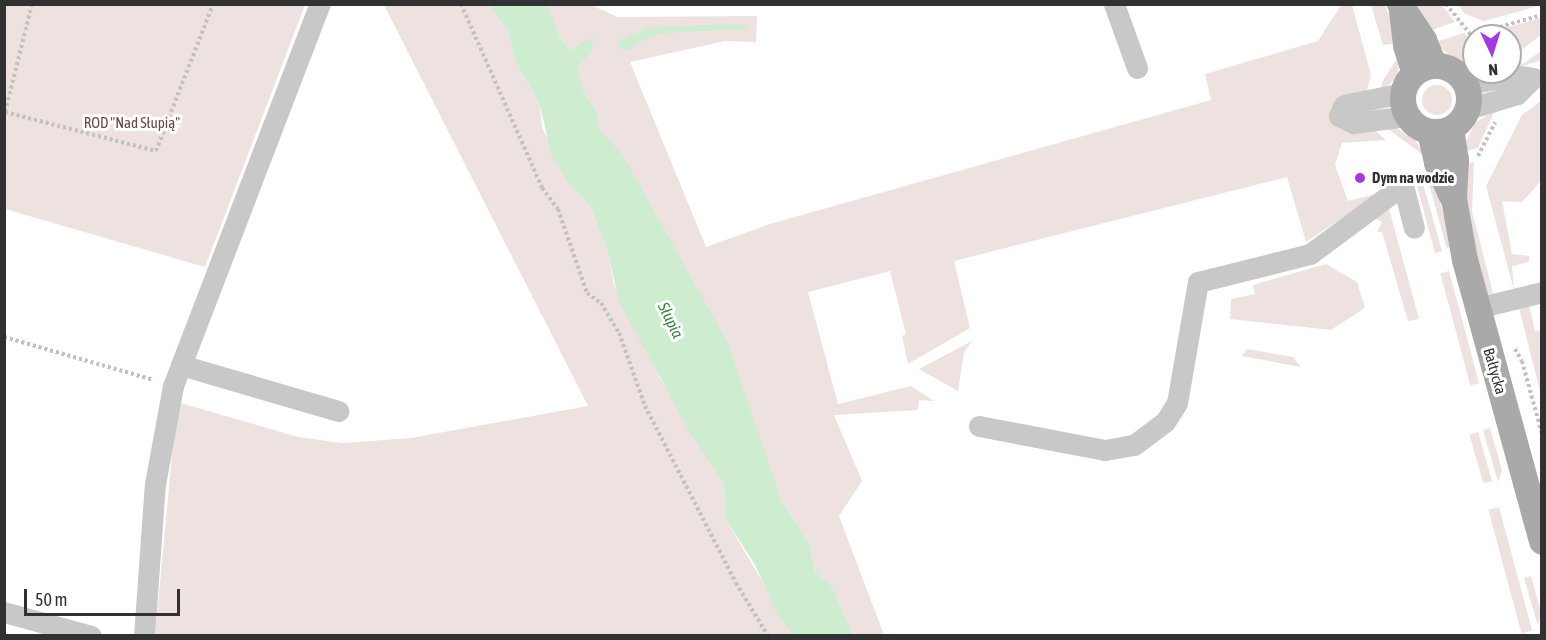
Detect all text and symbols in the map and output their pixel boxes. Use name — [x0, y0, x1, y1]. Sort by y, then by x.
north arrow — [1462, 24, 1522, 84]
text: N — [1488, 61, 1498, 79]
park label: ROD "Nad Słupią" — [84, 114, 180, 132]
place label: Dym na wodzie — [1372, 169, 1454, 187]
marker: Dym na wodzie — [1353, 171, 1367, 185]
water label: Słupia — [654, 299, 688, 341]
street label: Bałtycka — [1480, 346, 1510, 396]
scale bar — [27, 577, 183, 615]
text: 50 m — [35, 589, 67, 610]

